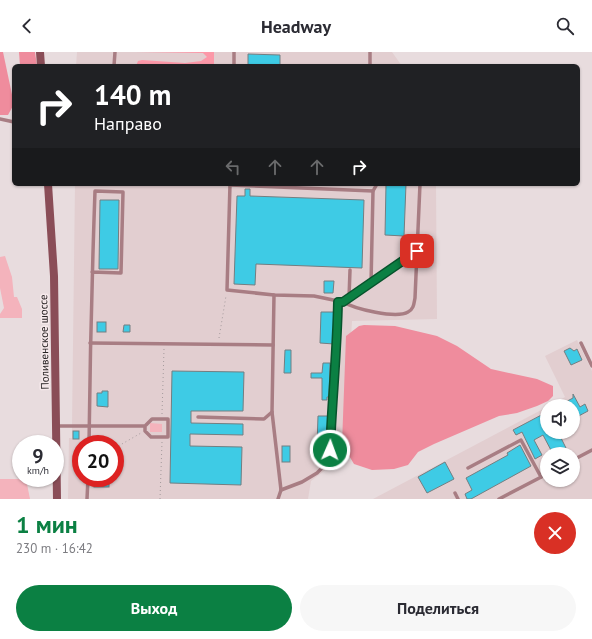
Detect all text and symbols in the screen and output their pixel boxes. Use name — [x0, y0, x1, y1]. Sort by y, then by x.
icon: back — [16, 15, 38, 37]
text: Headway — [261, 15, 331, 38]
icon: search — [554, 15, 576, 37]
text: 140 m — [94, 76, 171, 113]
icon: right — [28, 80, 80, 132]
text: Направо — [94, 112, 162, 135]
icon: left — [222, 156, 244, 178]
icon: ahead — [264, 156, 286, 178]
icon: ahead — [306, 156, 328, 178]
icon: right — [348, 156, 370, 178]
pin — [400, 234, 434, 268]
icon: arrive — [406, 240, 428, 262]
street label: Поливенское шоссе — [36, 294, 52, 390]
map controls — [540, 399, 580, 487]
button: sound — [540, 399, 580, 439]
position arrow — [309, 429, 351, 471]
speed limit sign: 20 — [72, 435, 124, 487]
text: 9 — [32, 443, 44, 469]
button: layers — [540, 447, 580, 487]
text: km/h — [27, 464, 49, 477]
text: 1 мин — [16, 509, 78, 540]
button: close — [534, 512, 576, 554]
text: 230 m · 16:42 — [16, 540, 93, 557]
button: Выход — [16, 585, 292, 631]
button: Поделиться — [300, 585, 576, 631]

